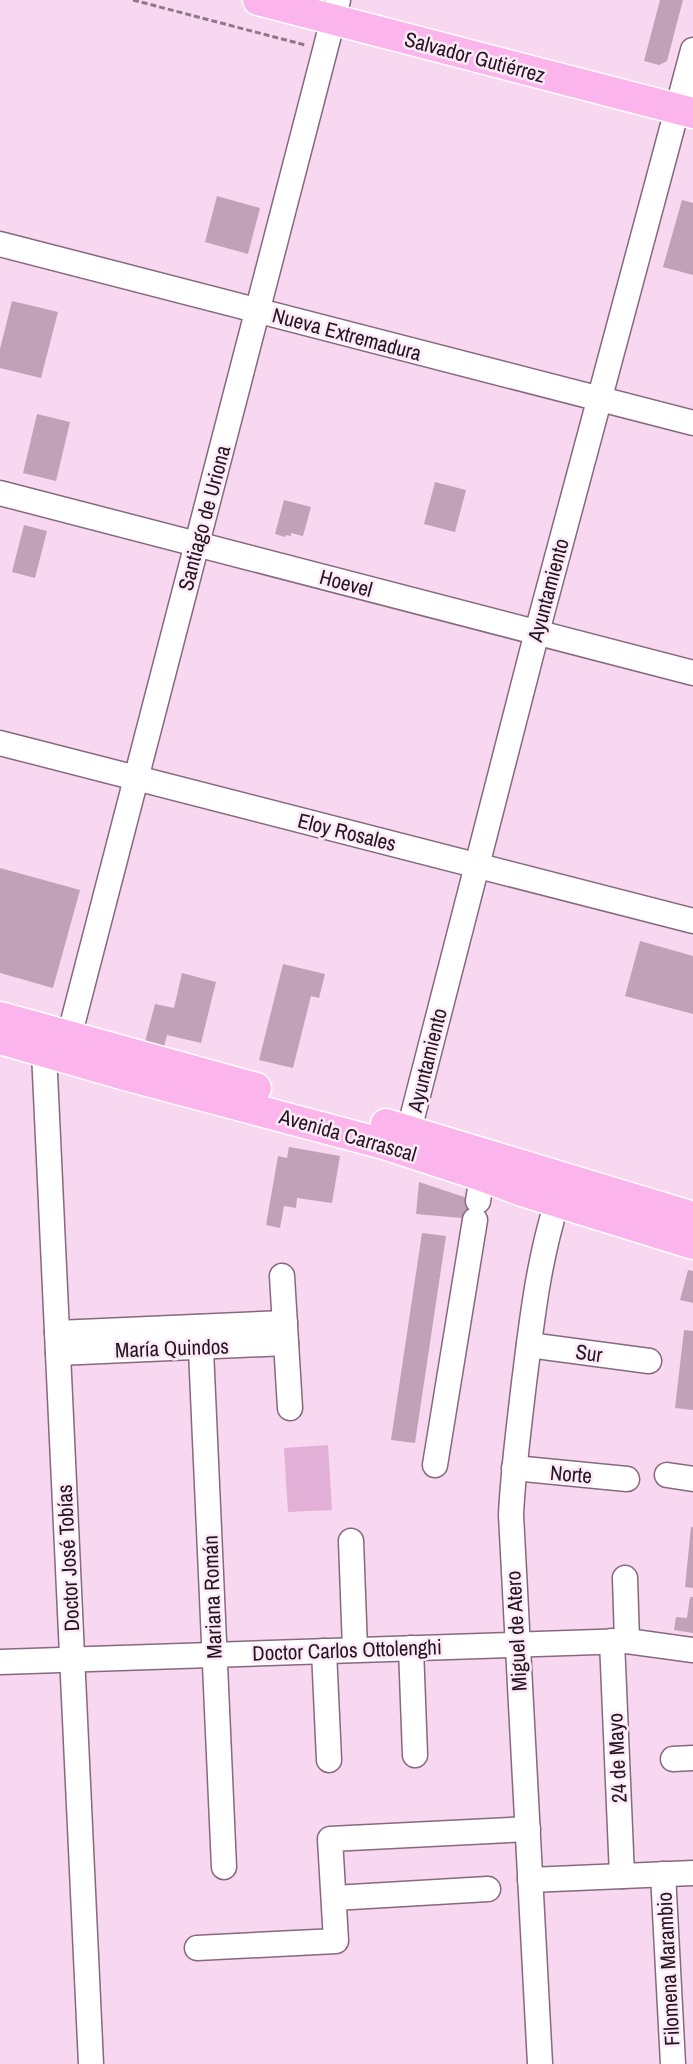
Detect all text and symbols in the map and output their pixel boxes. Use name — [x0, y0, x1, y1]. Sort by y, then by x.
street label: Salvador Gutiérrez — [401, 24, 549, 90]
street label: Nueva Extremadura — [269, 300, 425, 368]
street label: Santiago de Uriona — [171, 442, 237, 594]
street label: Ayuntamiento — [520, 535, 576, 646]
street label: Hoevel — [316, 562, 376, 604]
street label: Eloy Rosales — [295, 806, 399, 858]
street label: Ayuntamiento — [400, 1005, 454, 1116]
street label: Avenida Carrascal — [275, 1101, 420, 1168]
street label: María Quindos — [115, 1332, 229, 1364]
street label: Sur — [574, 1337, 605, 1369]
street label: Norte — [549, 1458, 593, 1490]
street label: Doctor José Tobías — [50, 1484, 86, 1632]
street label: Mariana Román — [195, 1535, 229, 1659]
street label: Miguel de Atero — [498, 1570, 534, 1692]
street label: Doctor Carlos Ottolenghi — [252, 1632, 442, 1668]
street label: 24 de Mayo — [600, 1712, 634, 1804]
street label: Filomena Marambio — [649, 1891, 687, 2047]

